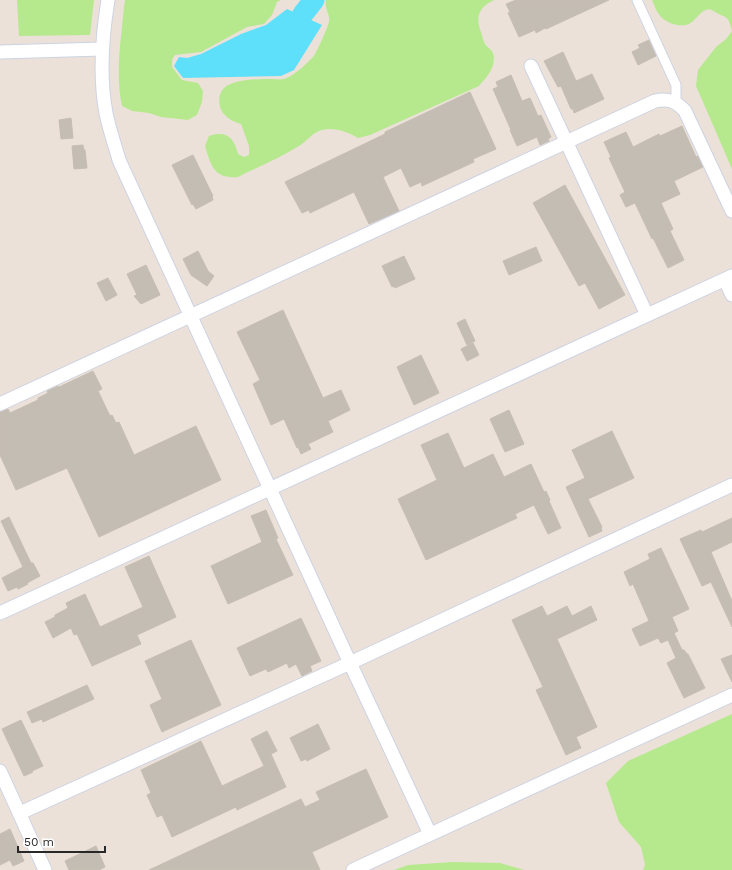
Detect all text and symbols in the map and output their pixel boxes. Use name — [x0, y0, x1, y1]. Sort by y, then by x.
scale bar — [18, 828, 105, 854]
text: 50 m — [24, 835, 54, 849]

